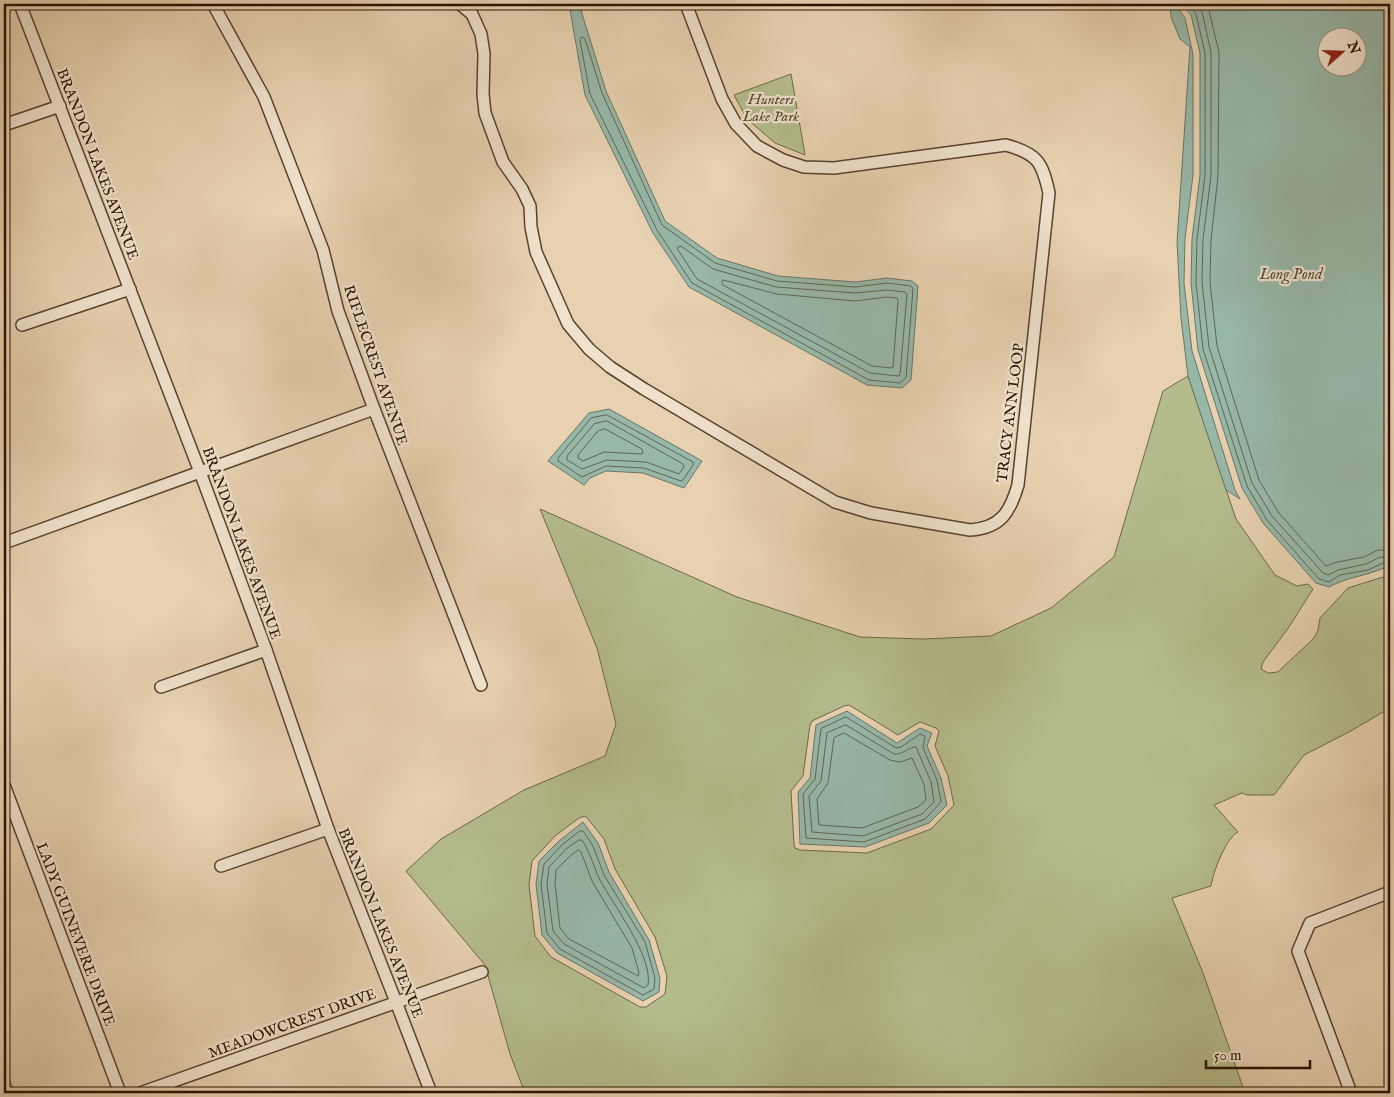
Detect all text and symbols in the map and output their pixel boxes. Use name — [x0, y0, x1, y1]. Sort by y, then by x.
north arrow — [1316, 28, 1366, 78]
text: N — [1342, 38, 1364, 57]
street label: BRANDON LAKES AVENUE — [52, 66, 143, 263]
park label: Hunters Lake Park — [742, 90, 799, 126]
water label: Long Pond — [1259, 265, 1324, 285]
street label: RIFLECREST AVENUE — [339, 282, 412, 448]
street label: TRACY ANN LOOP — [993, 342, 1028, 484]
street label: BRANDON LAKES AVENUE — [198, 444, 285, 642]
street label: BRANDON LAKES AVENUE — [334, 825, 427, 1021]
street label: LADY GUINEVERE DRIVE — [32, 840, 119, 1029]
street label: MEADOWCREST DRIVE — [206, 984, 379, 1063]
scale bar — [1206, 1037, 1310, 1069]
text: 50 m — [1214, 1046, 1242, 1065]

